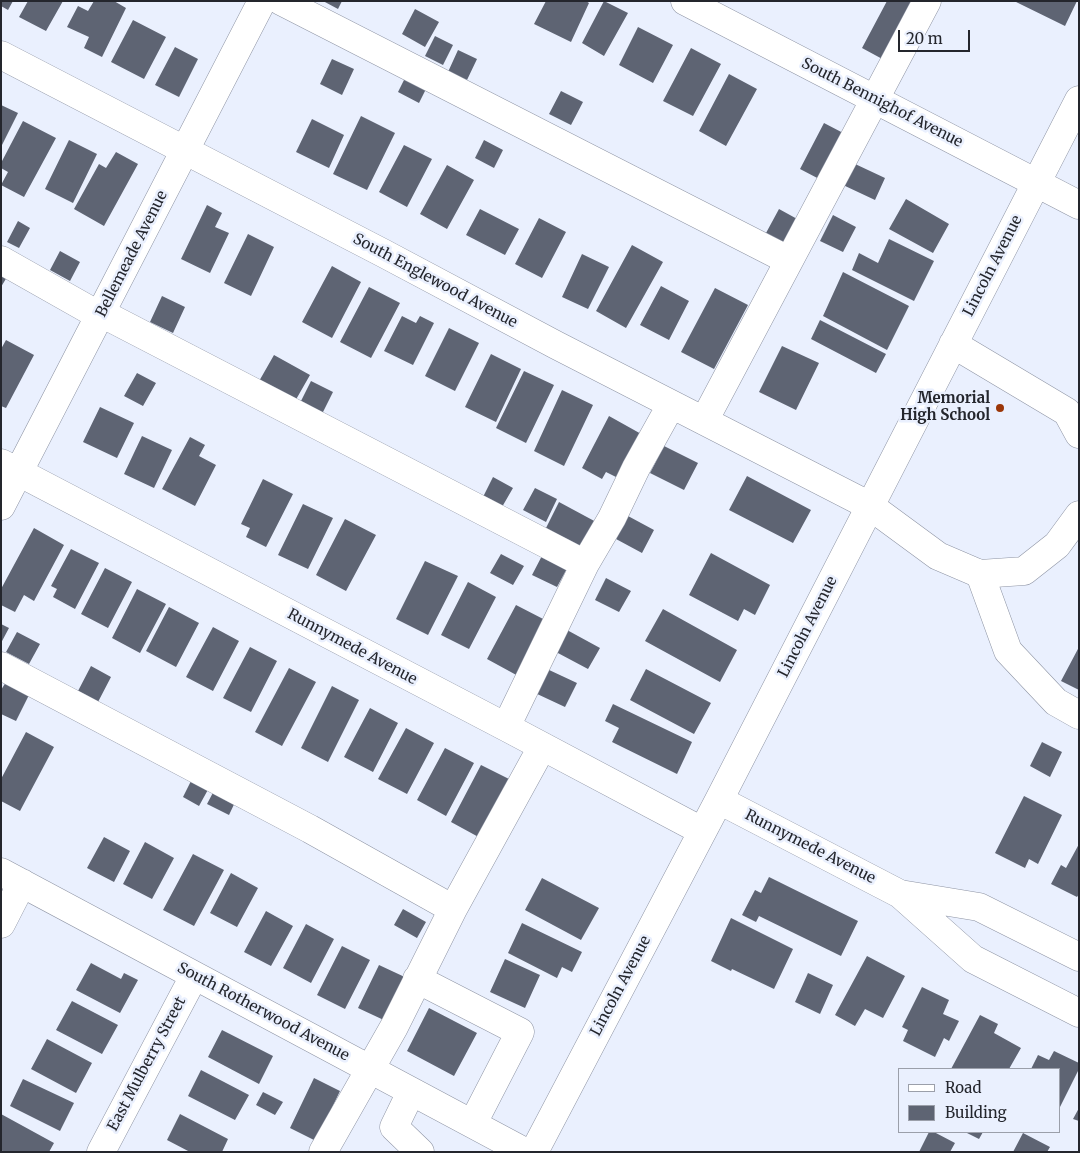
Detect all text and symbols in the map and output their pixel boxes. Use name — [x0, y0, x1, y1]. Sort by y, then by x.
scale bar — [900, 20, 972, 52]
text: 20 m — [906, 29, 943, 48]
street label: South Bennighof Avenue — [798, 54, 966, 152]
street label: Bellemeade Avenue — [92, 188, 172, 320]
street label: Lincoln Avenue — [960, 213, 1026, 319]
street label: South Englewood Avenue — [350, 230, 520, 332]
place label: Memorial High School — [900, 390, 990, 425]
marker: Memorial High School — [994, 402, 1006, 414]
street label: Lincoln Avenue — [775, 574, 841, 680]
street label: Runnymede Avenue — [284, 605, 420, 689]
street label: Runnymede Avenue — [742, 806, 878, 888]
street label: Lincoln Avenue — [587, 933, 655, 1039]
street label: South Rotherwood Avenue — [174, 959, 352, 1065]
street label: East Mulberry Street — [104, 994, 190, 1134]
legend — [898, 1068, 1060, 1133]
text: Road — [945, 1078, 981, 1097]
text: Building — [945, 1103, 1007, 1122]

